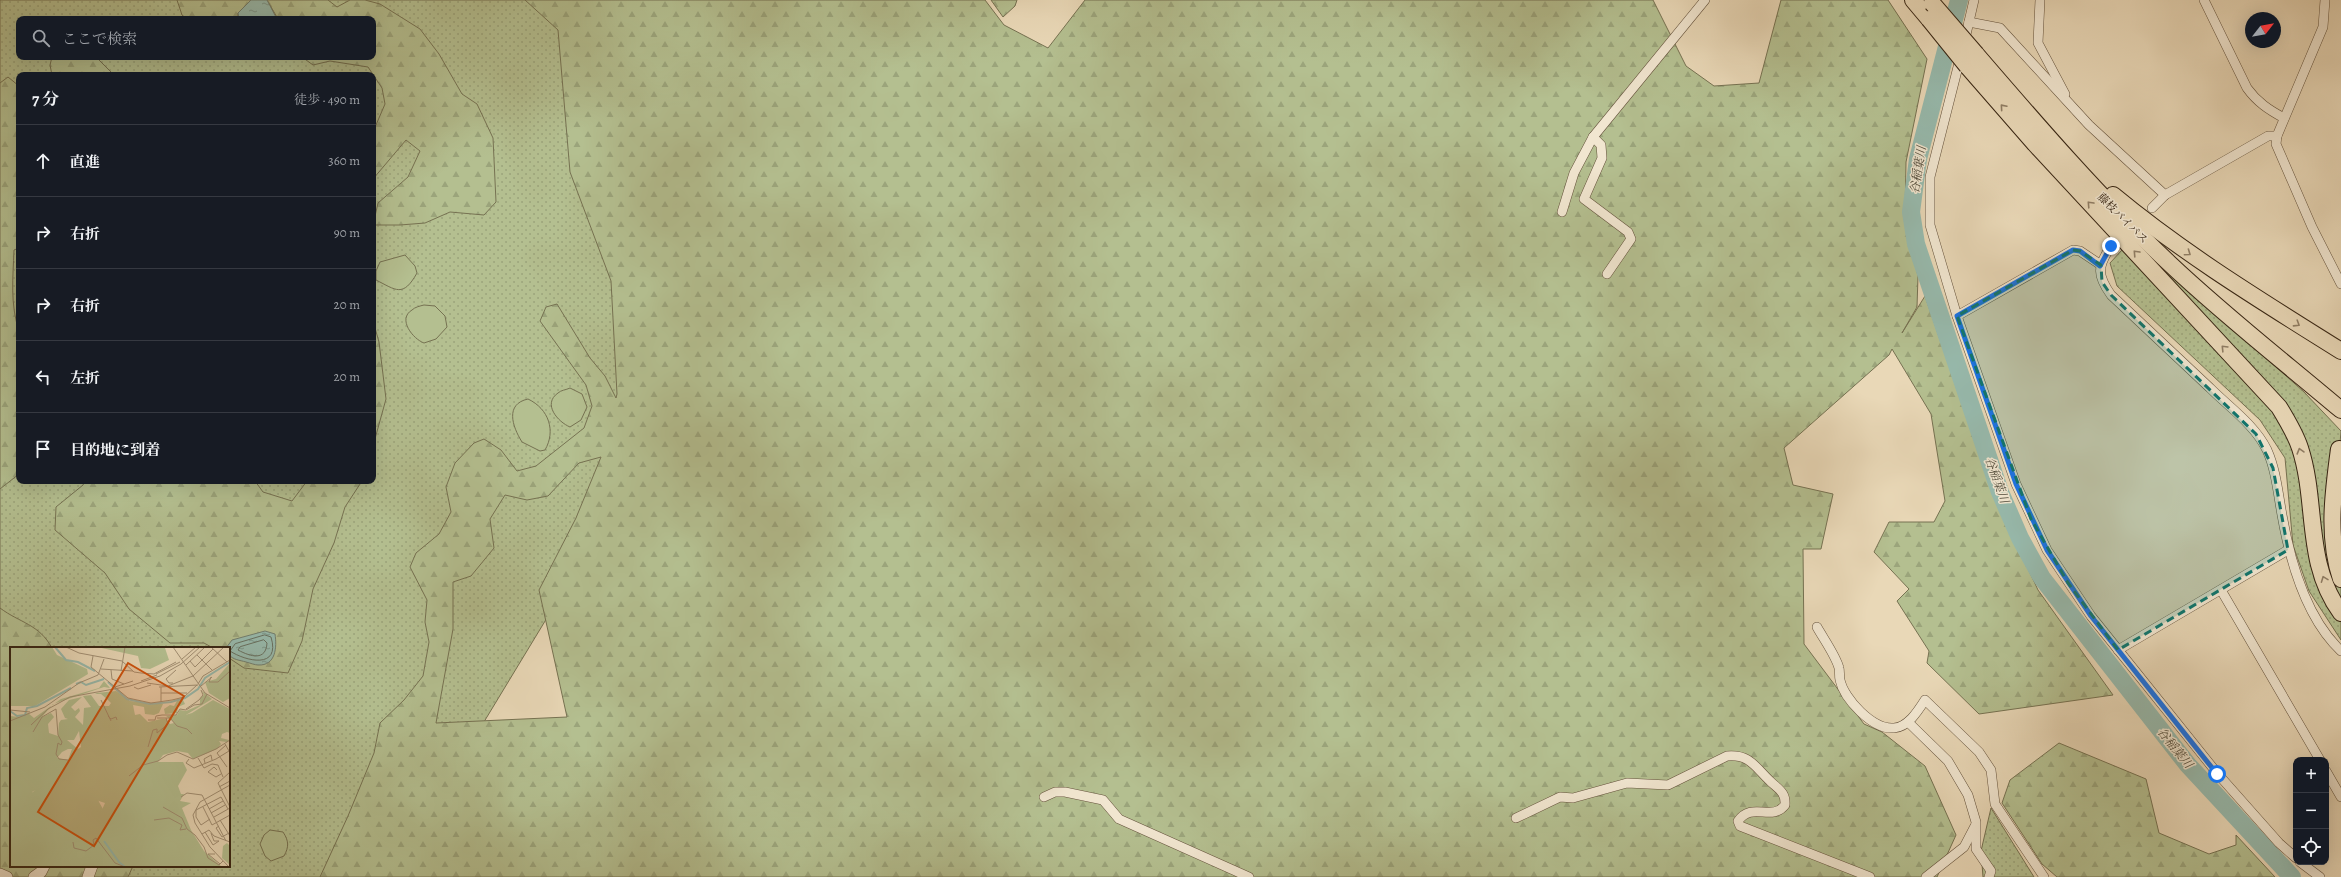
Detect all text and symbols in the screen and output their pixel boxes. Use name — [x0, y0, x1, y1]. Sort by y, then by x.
north arrow — [2245, 12, 2281, 48]
search box — [16, 16, 376, 60]
icon: search — [30, 27, 52, 49]
text: ここで検索 — [62, 29, 137, 49]
text: 7 分 — [32, 88, 59, 111]
text: 徒歩 · 490 m — [294, 91, 360, 108]
one-way arrow — [2000, 104, 2007, 112]
water label: 谷稲葉川 — [1906, 143, 1930, 195]
icon: ahead — [32, 150, 54, 172]
text: 直進 — [70, 152, 100, 172]
text: 360 m — [328, 152, 360, 169]
street label: 藤枝バイパス — [2094, 190, 2151, 247]
one-way arrow — [2087, 201, 2094, 208]
icon: right — [32, 222, 54, 244]
text: 右折 — [70, 224, 100, 244]
text: 90 m — [334, 224, 360, 241]
route end — [2102, 237, 2120, 255]
one-way arrow — [2184, 248, 2191, 255]
one-way arrow — [2133, 250, 2140, 258]
icon: right — [32, 294, 54, 316]
text: 右折 — [70, 296, 100, 316]
text: 20 m — [334, 296, 360, 313]
one-way arrow — [2293, 319, 2300, 326]
one-way arrow — [2221, 345, 2229, 353]
icon: left — [32, 366, 54, 388]
text: 左折 — [70, 368, 100, 388]
text: 20 m — [334, 368, 360, 385]
icon: arrive — [32, 438, 54, 460]
text: 目的地に到着 — [70, 440, 160, 460]
one-way arrow — [2296, 448, 2305, 455]
water label: 谷稲葉川 — [1981, 455, 2013, 507]
one-way arrow — [2320, 575, 2328, 582]
inset map — [10, 647, 230, 867]
water label: 谷稲葉川 — [2154, 724, 2198, 773]
map controls — [2293, 757, 2329, 865]
button: + — [2293, 757, 2329, 793]
route start — [2208, 765, 2226, 783]
button: − — [2293, 793, 2329, 829]
button: locate — [2293, 829, 2329, 865]

